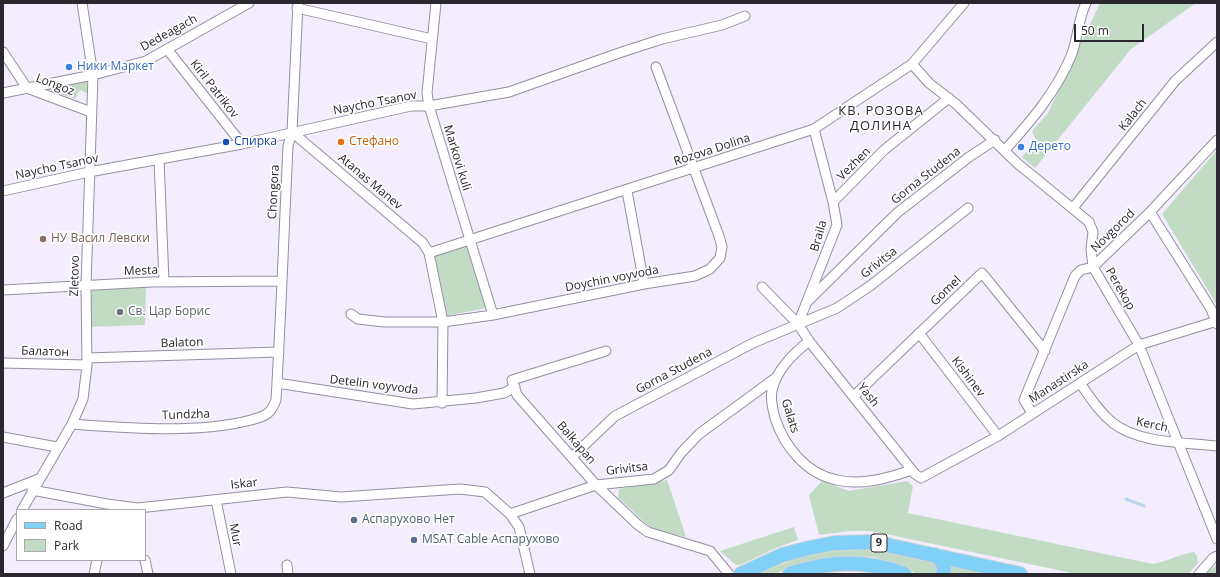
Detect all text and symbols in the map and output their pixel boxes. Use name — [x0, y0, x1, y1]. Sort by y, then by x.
street label: Dedeagach — [138, 12, 200, 54]
scale bar — [1076, 16, 1146, 42]
text: 50 m — [1081, 22, 1109, 39]
street label: Kiril Patrikov — [187, 57, 241, 121]
place label: Ники Маркет — [77, 60, 154, 74]
marker: Ники Маркет — [64, 62, 74, 72]
street label: Longoz — [34, 71, 76, 99]
street label: Naycho Tsanov — [332, 88, 418, 118]
street label: Kalach — [1116, 96, 1150, 134]
district label: КВ. РОЗОВА ДОЛИНА — [838, 103, 924, 134]
street label: Markovi kuli — [440, 123, 474, 193]
street label: Rozova Dolina — [672, 131, 752, 169]
place label: Спирка — [234, 135, 277, 149]
place label: Стефано — [349, 135, 399, 149]
marker: Спирка — [221, 137, 231, 147]
marker: Стефано — [336, 137, 346, 147]
place label: Дерето — [1029, 140, 1071, 154]
marker: Дерето — [1016, 142, 1026, 152]
street label: Vezhen — [834, 144, 874, 184]
street label: Gorna Studena — [888, 144, 964, 208]
street label: Naycho Tsanov — [14, 151, 100, 183]
street label: Atanas Manev — [335, 151, 405, 213]
street label: Chongora — [265, 164, 283, 220]
street label: Novgorod — [1088, 207, 1138, 255]
street label: Braila — [808, 219, 830, 253]
place label: НУ Васил Левски — [51, 232, 150, 246]
marker: НУ Васил Левски — [38, 234, 48, 244]
street label: Grivitsa — [858, 244, 900, 282]
street label: Zletovo — [67, 255, 83, 297]
street label: Mesta — [124, 263, 158, 279]
street label: Doychin voyvoda — [564, 263, 660, 295]
street label: Perekop — [1102, 265, 1138, 313]
street label: Gomel — [928, 273, 964, 309]
place label: Св. Цар Борис — [128, 305, 210, 319]
marker: Св. Цар Борис — [115, 307, 125, 317]
street label: Balaton — [160, 335, 204, 351]
street label: Балатон — [21, 344, 69, 360]
street label: Gorna Studena — [633, 345, 715, 397]
street label: Kishinev — [948, 354, 988, 400]
street label: Manastirska — [1027, 357, 1091, 407]
street label: Detelin voyvoda — [329, 372, 419, 398]
street label: Yash — [854, 380, 882, 410]
street label: Galats — [778, 397, 802, 435]
street label: Tundzha — [162, 407, 210, 423]
street label: Kerch — [1135, 415, 1169, 435]
street label: Balkapan — [554, 419, 598, 467]
street label: Grivitsa — [605, 459, 649, 479]
street label: Iskar — [230, 475, 258, 493]
legend — [16, 509, 146, 561]
place label: Аспарухово Нет — [362, 513, 455, 527]
marker: Аспарухово Нет — [349, 515, 359, 525]
text: Road — [54, 517, 83, 534]
street label: Mur — [226, 522, 244, 548]
place label: MSAT Cable Аспарухово — [422, 533, 560, 547]
road number: 9 — [871, 534, 887, 552]
marker: MSAT Cable Аспарухово — [409, 535, 419, 545]
text: Park — [54, 537, 79, 554]

